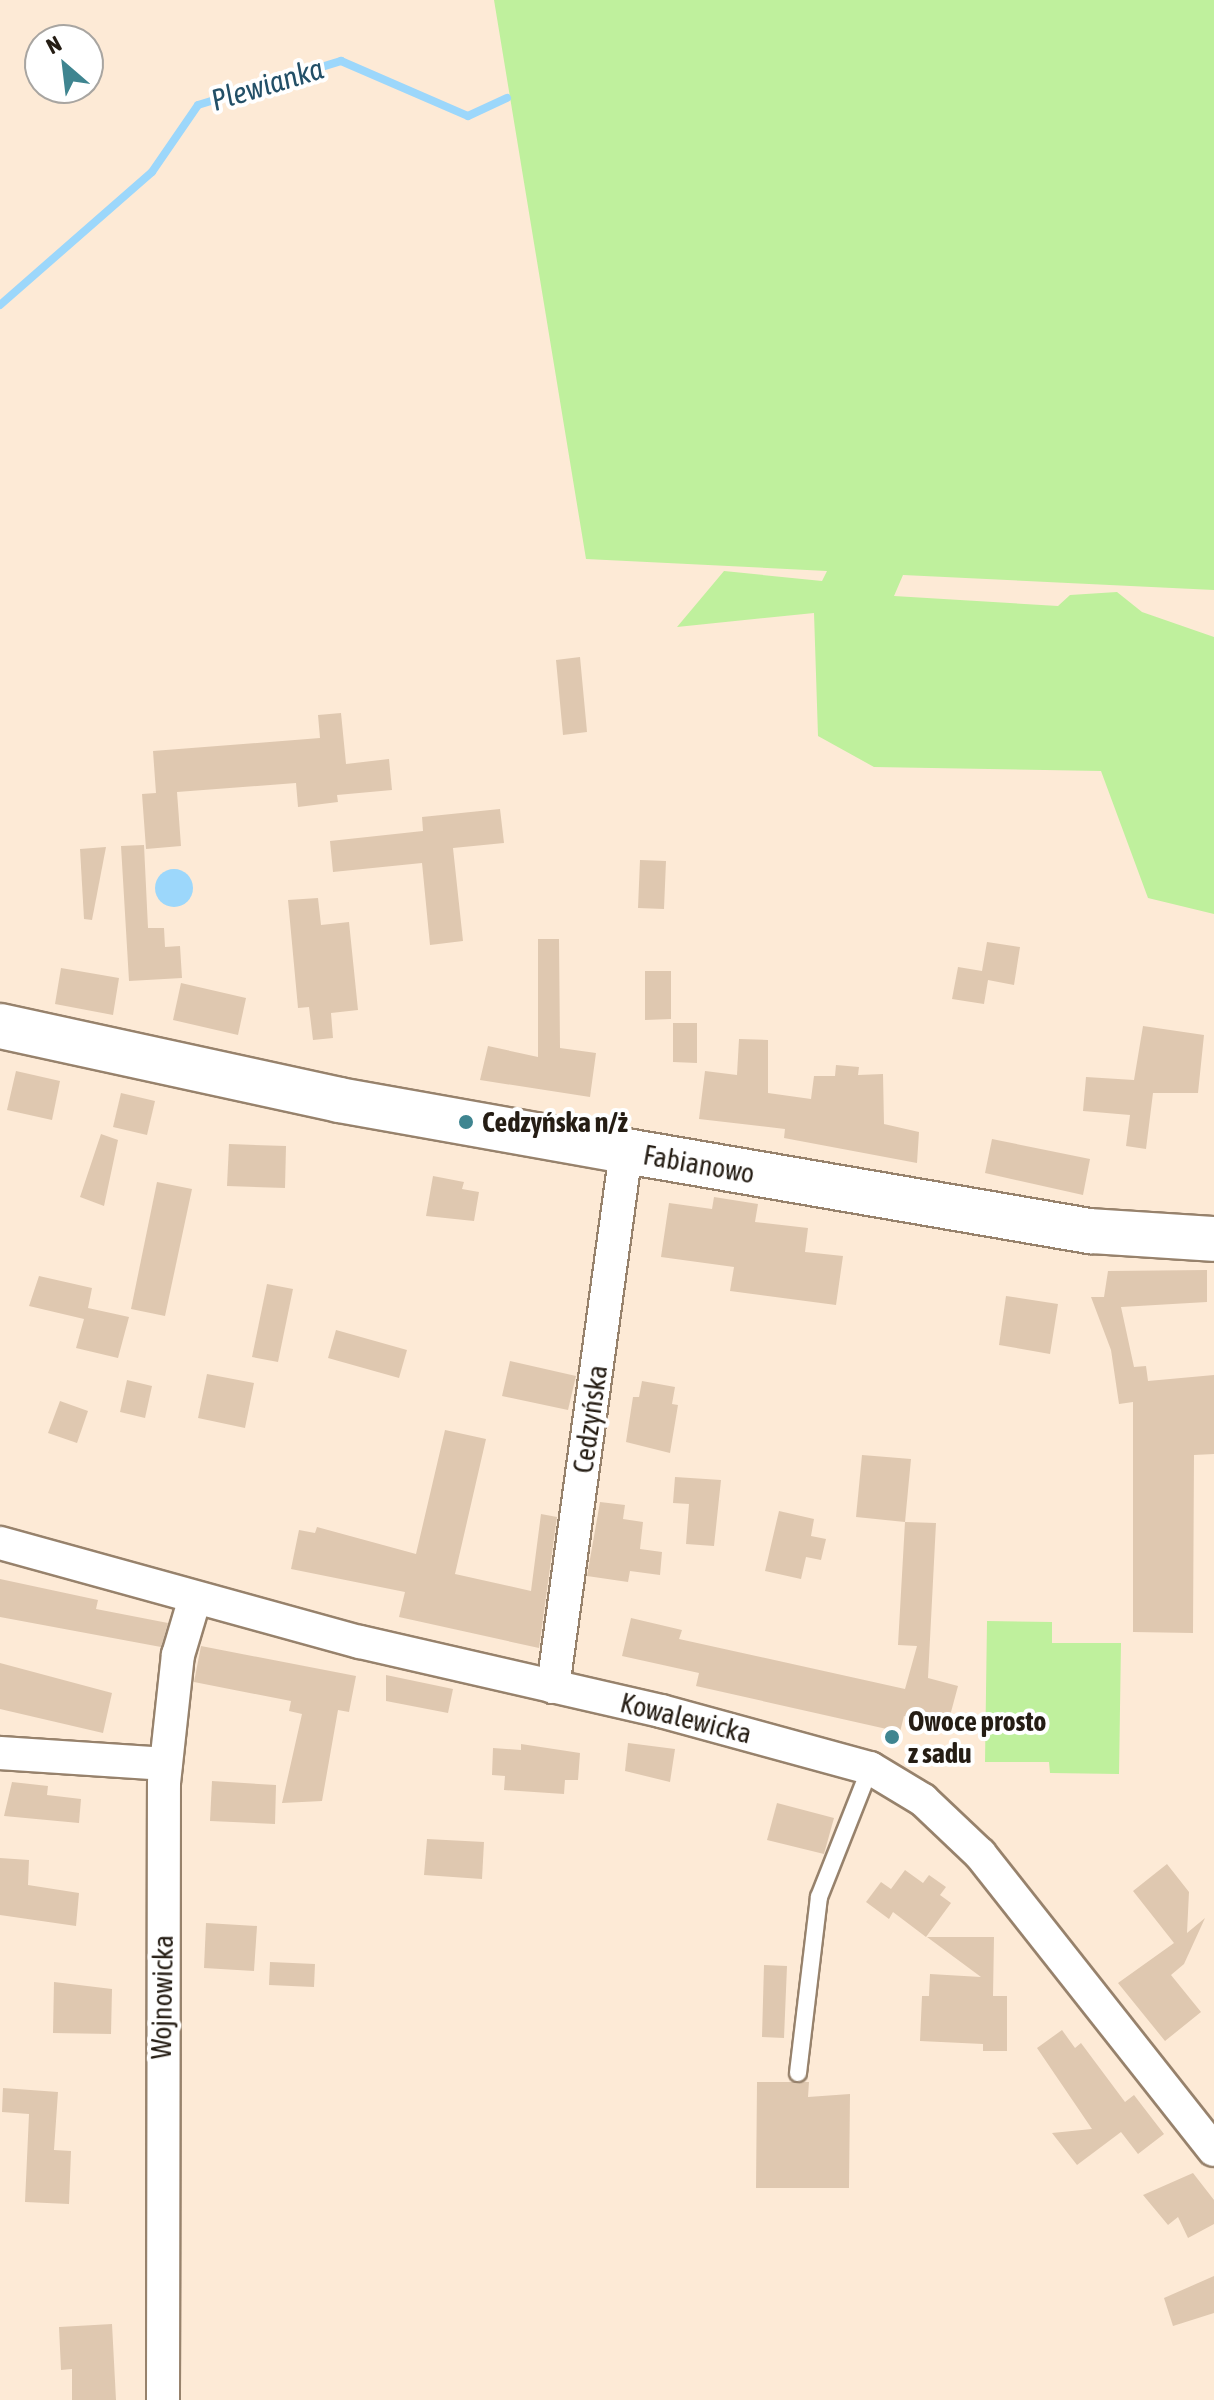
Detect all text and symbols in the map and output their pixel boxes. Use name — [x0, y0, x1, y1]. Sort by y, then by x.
north arrow — [24, 24, 104, 104]
text: N — [42, 30, 66, 59]
water label: Plewianka — [207, 50, 327, 118]
place label: Cedzyńska n/ż — [482, 1105, 628, 1139]
marker: Cedzyńska n/ż — [457, 1113, 475, 1131]
street label: Fabianowo — [641, 1138, 757, 1190]
street label: Cedzyńska — [566, 1363, 614, 1475]
street label: Kowalewicka — [617, 1685, 755, 1751]
place label: Owoce prosto z sadu — [908, 1704, 1046, 1770]
marker: Owoce prosto z sadu — [883, 1728, 901, 1746]
street label: Wojnowicka — [144, 1935, 180, 2059]

